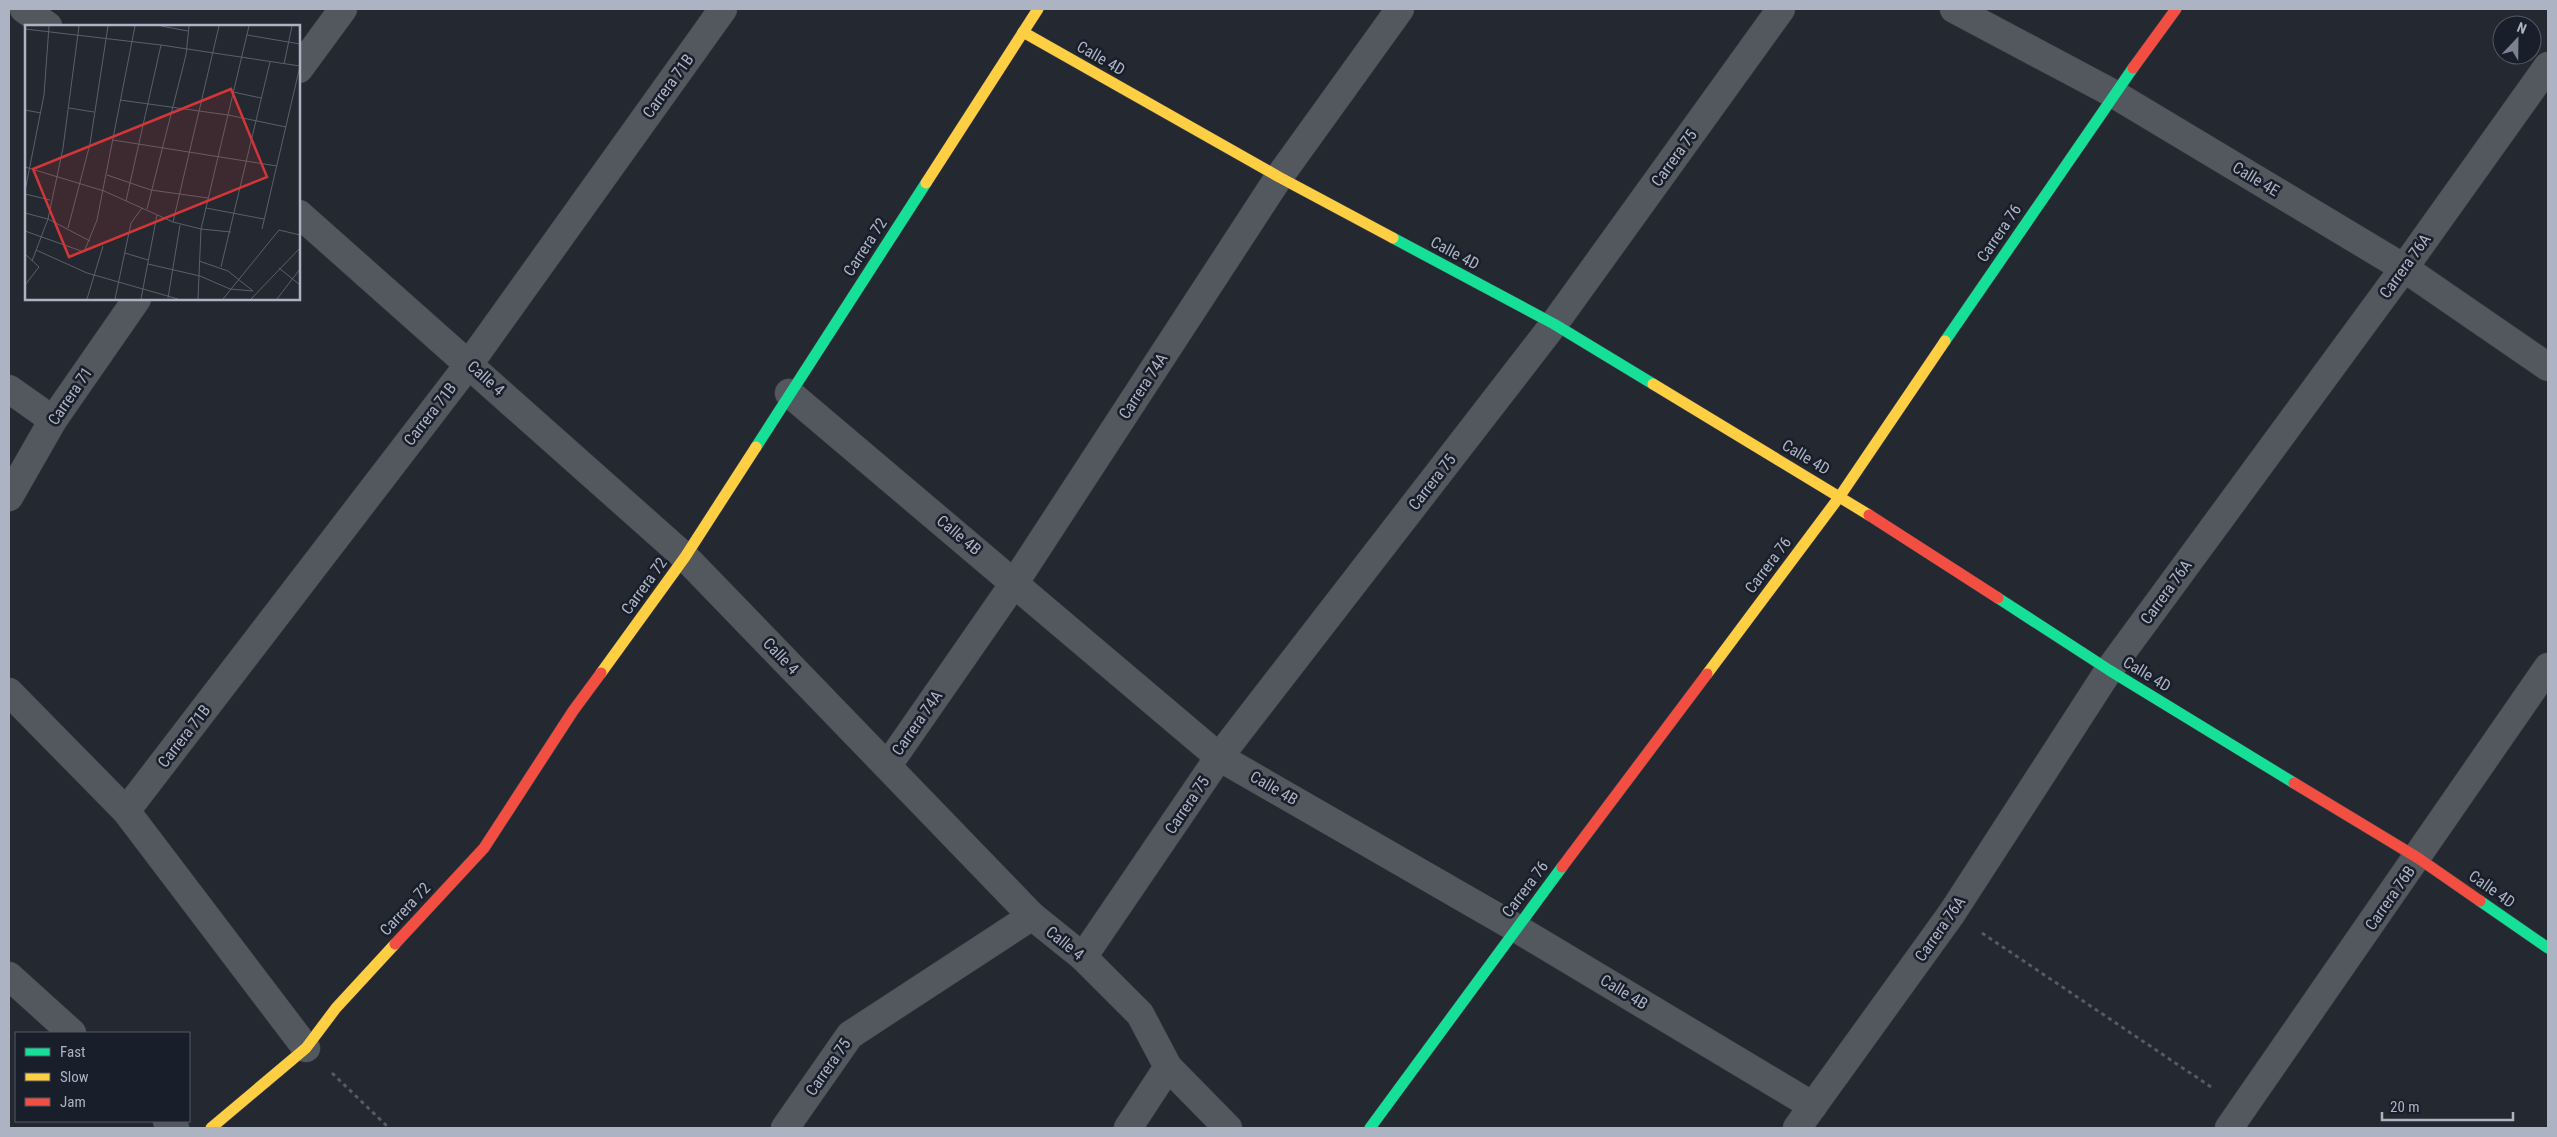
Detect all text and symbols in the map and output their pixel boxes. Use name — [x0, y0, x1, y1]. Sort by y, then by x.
north arrow — [2492, 15, 2542, 65]
text: N — [2515, 19, 2529, 37]
inset map — [25, 25, 300, 300]
street label: Calle 4D — [1074, 37, 1128, 79]
street label: Carrera 71B — [638, 50, 698, 122]
street label: Carrera 75 — [1647, 126, 1701, 190]
street label: Calle 4E — [2229, 158, 2283, 200]
street label: Carrera 76 — [1973, 200, 2025, 265]
street label: Carrera 72 — [839, 214, 891, 280]
street label: Carrera 76A — [2375, 230, 2435, 302]
street label: Calle 4D — [1427, 232, 1483, 274]
street label: Carrera 74A — [1115, 349, 1171, 423]
street label: Calle 4 — [464, 357, 508, 400]
street label: Carrera 71 — [44, 364, 96, 428]
street label: Carrera 71B — [400, 379, 460, 449]
street label: Calle 4D — [1779, 435, 1833, 479]
street label: Carrera 75 — [1404, 450, 1460, 514]
street label: Calle 4B — [933, 511, 985, 559]
street label: Carrera 76 — [1741, 533, 1795, 597]
street label: Carrera 72 — [617, 554, 671, 618]
street label: Carrera 76A — [2136, 556, 2196, 628]
street label: Calle 4 — [759, 634, 803, 678]
street label: Calle 4D — [2120, 652, 2174, 696]
street label: Carrera 74A — [888, 687, 946, 759]
street label: Carrera 71B — [154, 701, 214, 771]
street label: Calle 4B — [1247, 767, 1301, 809]
street label: Carrera 75 — [1161, 772, 1213, 837]
street label: Carrera 76 — [1498, 857, 1552, 921]
street label: Carrera 76B — [2361, 862, 2419, 934]
street label: Calle 4D — [2465, 866, 2519, 912]
street label: Carrera 72 — [376, 878, 434, 939]
street label: Carrera 76A — [1911, 893, 1969, 965]
street label: Calle 4 — [1042, 922, 1088, 964]
street label: Calle 4B — [1597, 970, 1651, 1014]
legend — [15, 1032, 190, 1122]
street label: Carrera 75 — [801, 1035, 855, 1099]
text: Fast — [60, 1043, 85, 1061]
text: Slow — [60, 1068, 89, 1086]
scale bar — [2382, 1090, 2513, 1122]
text: Jam — [60, 1093, 86, 1111]
text: 20 m — [2390, 1098, 2420, 1116]

